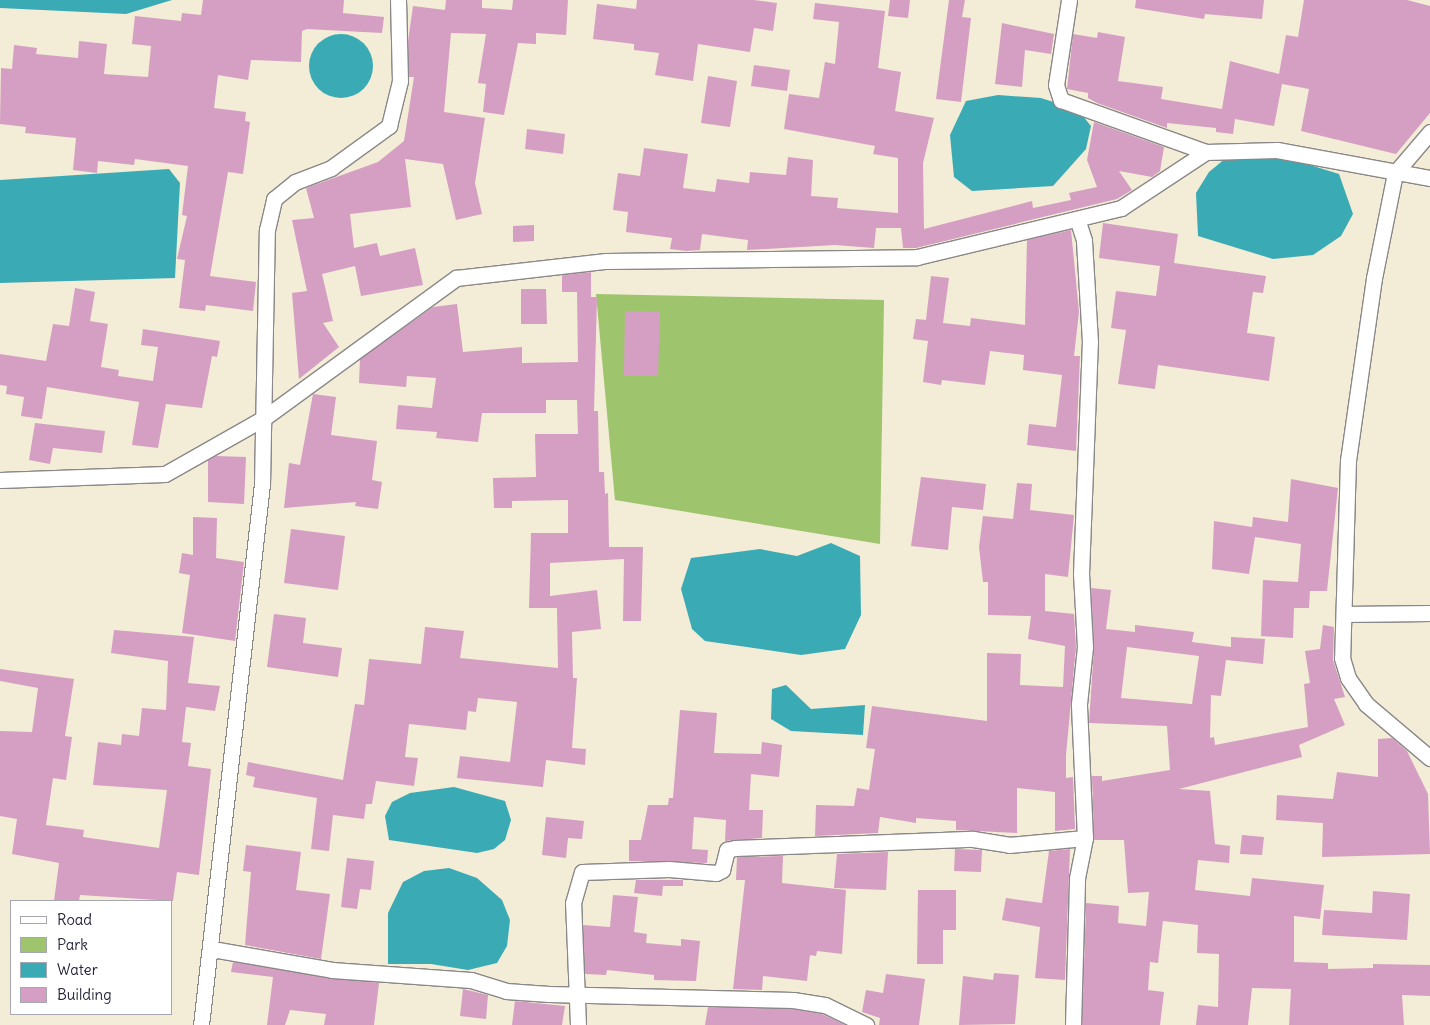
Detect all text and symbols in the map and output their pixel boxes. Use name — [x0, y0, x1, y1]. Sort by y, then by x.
legend — [10, 900, 172, 1015]
text: Road — [57, 910, 92, 929]
text: Park — [57, 935, 88, 954]
text: Water — [57, 960, 98, 979]
text: Building — [57, 985, 112, 1004]

